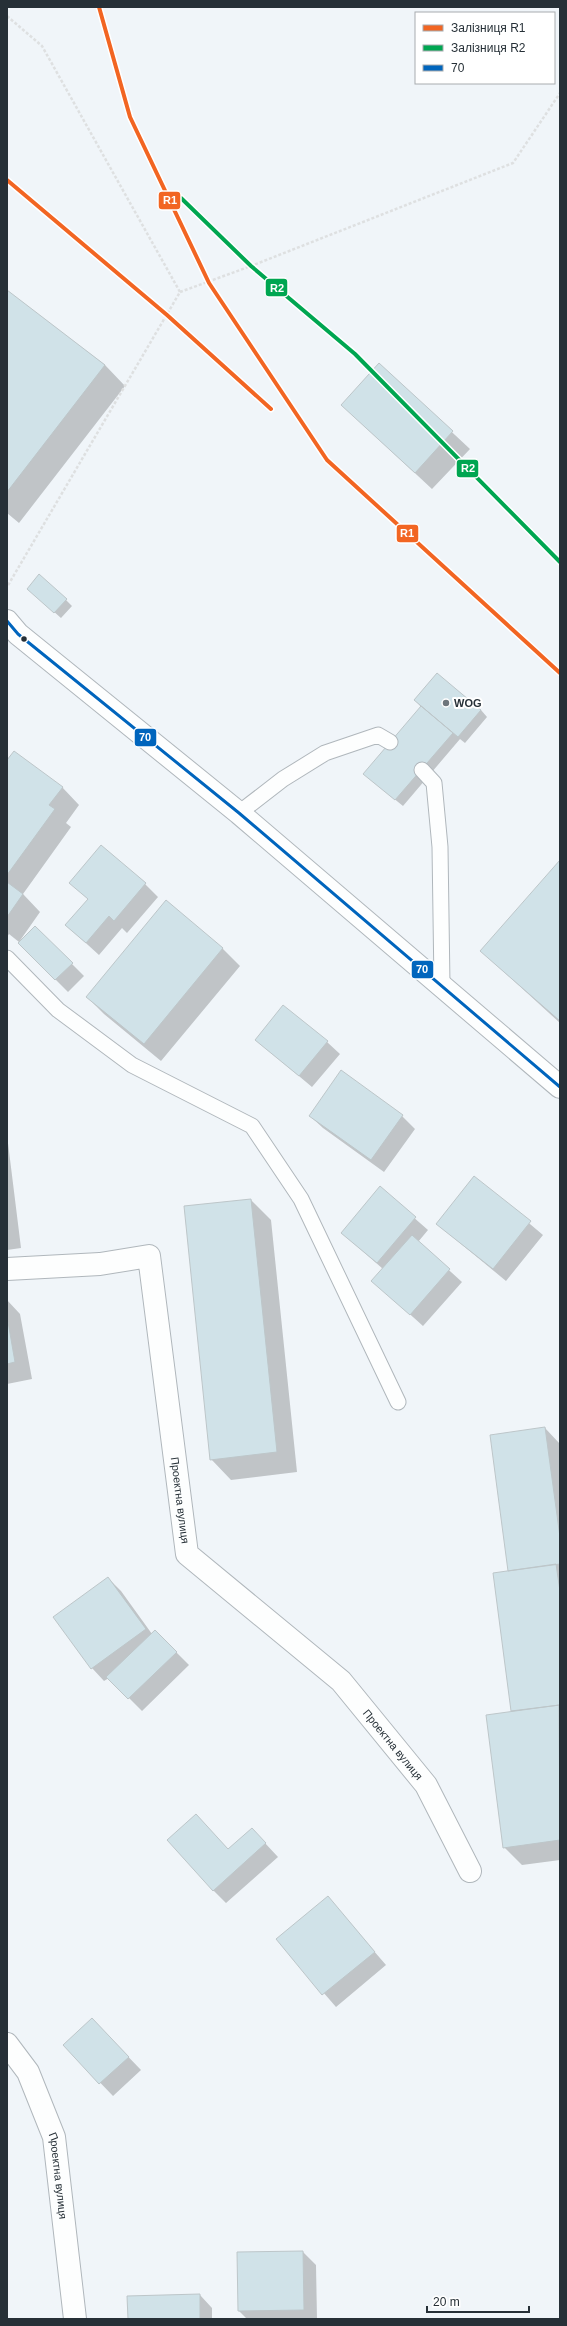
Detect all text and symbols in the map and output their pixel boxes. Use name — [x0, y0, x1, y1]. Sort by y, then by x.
legend — [415, 12, 555, 84]
text: Залізниця R1 — [451, 21, 526, 35]
text: Залізниця R2 — [451, 41, 526, 55]
text: 70 — [451, 61, 465, 75]
line badge: R1 — [158, 191, 181, 210]
text: R1 — [163, 194, 177, 206]
line badge: R2 — [265, 278, 288, 297]
text: R2 — [270, 282, 284, 294]
line badge: R2 — [456, 459, 479, 478]
text: R2 — [461, 462, 475, 474]
line badge: R1 — [396, 524, 419, 543]
text: R1 — [400, 527, 414, 539]
unlabelled marker — [19, 634, 29, 644]
place label: WOG — [454, 697, 482, 709]
marker: WOG — [441, 698, 451, 708]
line badge: 70 — [134, 728, 157, 747]
text: 70 — [139, 731, 151, 743]
line badge: 70 — [411, 960, 434, 979]
text: 70 — [416, 963, 428, 975]
street label: Проектна вулиця — [169, 1456, 192, 1544]
street label: Проектна вулиця — [361, 1707, 425, 1782]
street label: Проектна вулиця — [47, 2130, 69, 2220]
scale bar — [427, 2288, 529, 2314]
text: 20 m — [433, 2295, 460, 2309]

